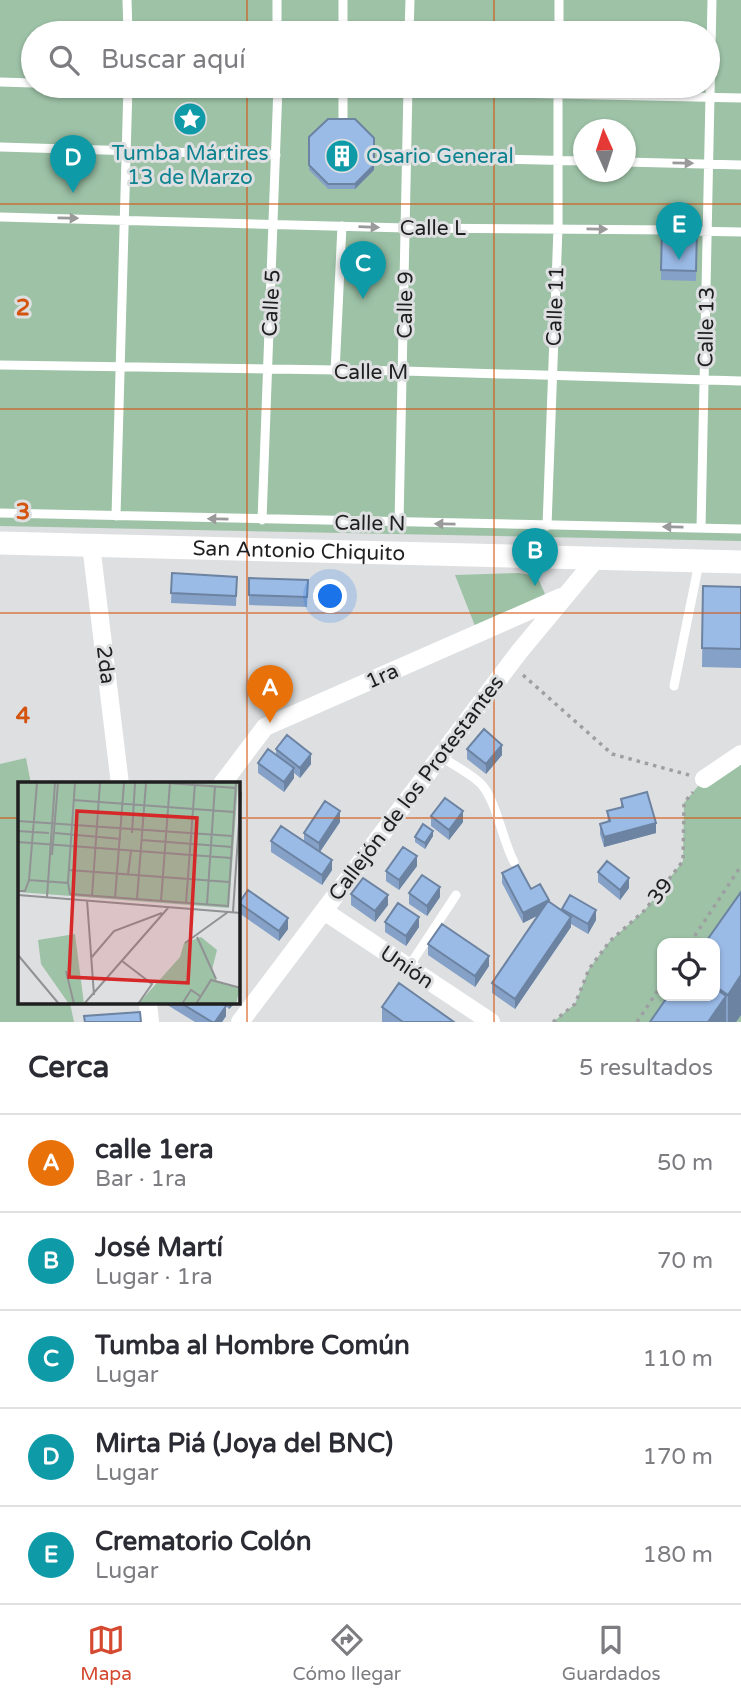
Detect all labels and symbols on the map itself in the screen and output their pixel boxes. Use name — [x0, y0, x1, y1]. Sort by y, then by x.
place icon: Tumba Mártires 13 de Marzo — [171, 100, 209, 138]
north arrow — [573, 119, 636, 182]
pin: D — [50, 135, 96, 193]
building icon: Osario General — [323, 137, 361, 175]
place label: Tumba Mártires 13 de Marzo — [111, 141, 269, 190]
place label: Osario General — [366, 144, 514, 169]
one-way arrow — [672, 158, 694, 169]
pin: E — [656, 202, 702, 260]
one-way arrow — [57, 213, 79, 224]
street label: Calle L — [400, 216, 466, 241]
one-way arrow — [358, 221, 380, 232]
one-way arrow — [586, 223, 608, 235]
pin: C — [340, 241, 386, 299]
street label: Calle 11 — [542, 265, 569, 347]
street label: Calle 5 — [257, 269, 286, 337]
street label: Calle 9 — [392, 271, 419, 339]
street label: Calle 13 — [693, 287, 720, 368]
text: 2 — [16, 294, 30, 322]
street label: Calle M — [334, 360, 408, 385]
text: 3 — [16, 498, 30, 526]
street label: Calle N — [334, 510, 406, 537]
one-way arrow — [207, 513, 229, 524]
one-way arrow — [434, 518, 456, 530]
one-way arrow — [662, 522, 684, 533]
pin: B — [512, 528, 558, 586]
street label: San Antonio Chiquito — [192, 536, 405, 566]
your location — [313, 579, 347, 613]
street label: 2da — [91, 645, 120, 686]
street label: 1ra — [362, 658, 402, 695]
pin: A — [247, 665, 293, 723]
street label: Callejón de los Protestantes — [324, 671, 509, 906]
text: 4 — [16, 702, 31, 730]
inset map — [18, 782, 240, 1004]
street label: 39 — [642, 873, 678, 909]
street label: Unión — [375, 941, 438, 994]

